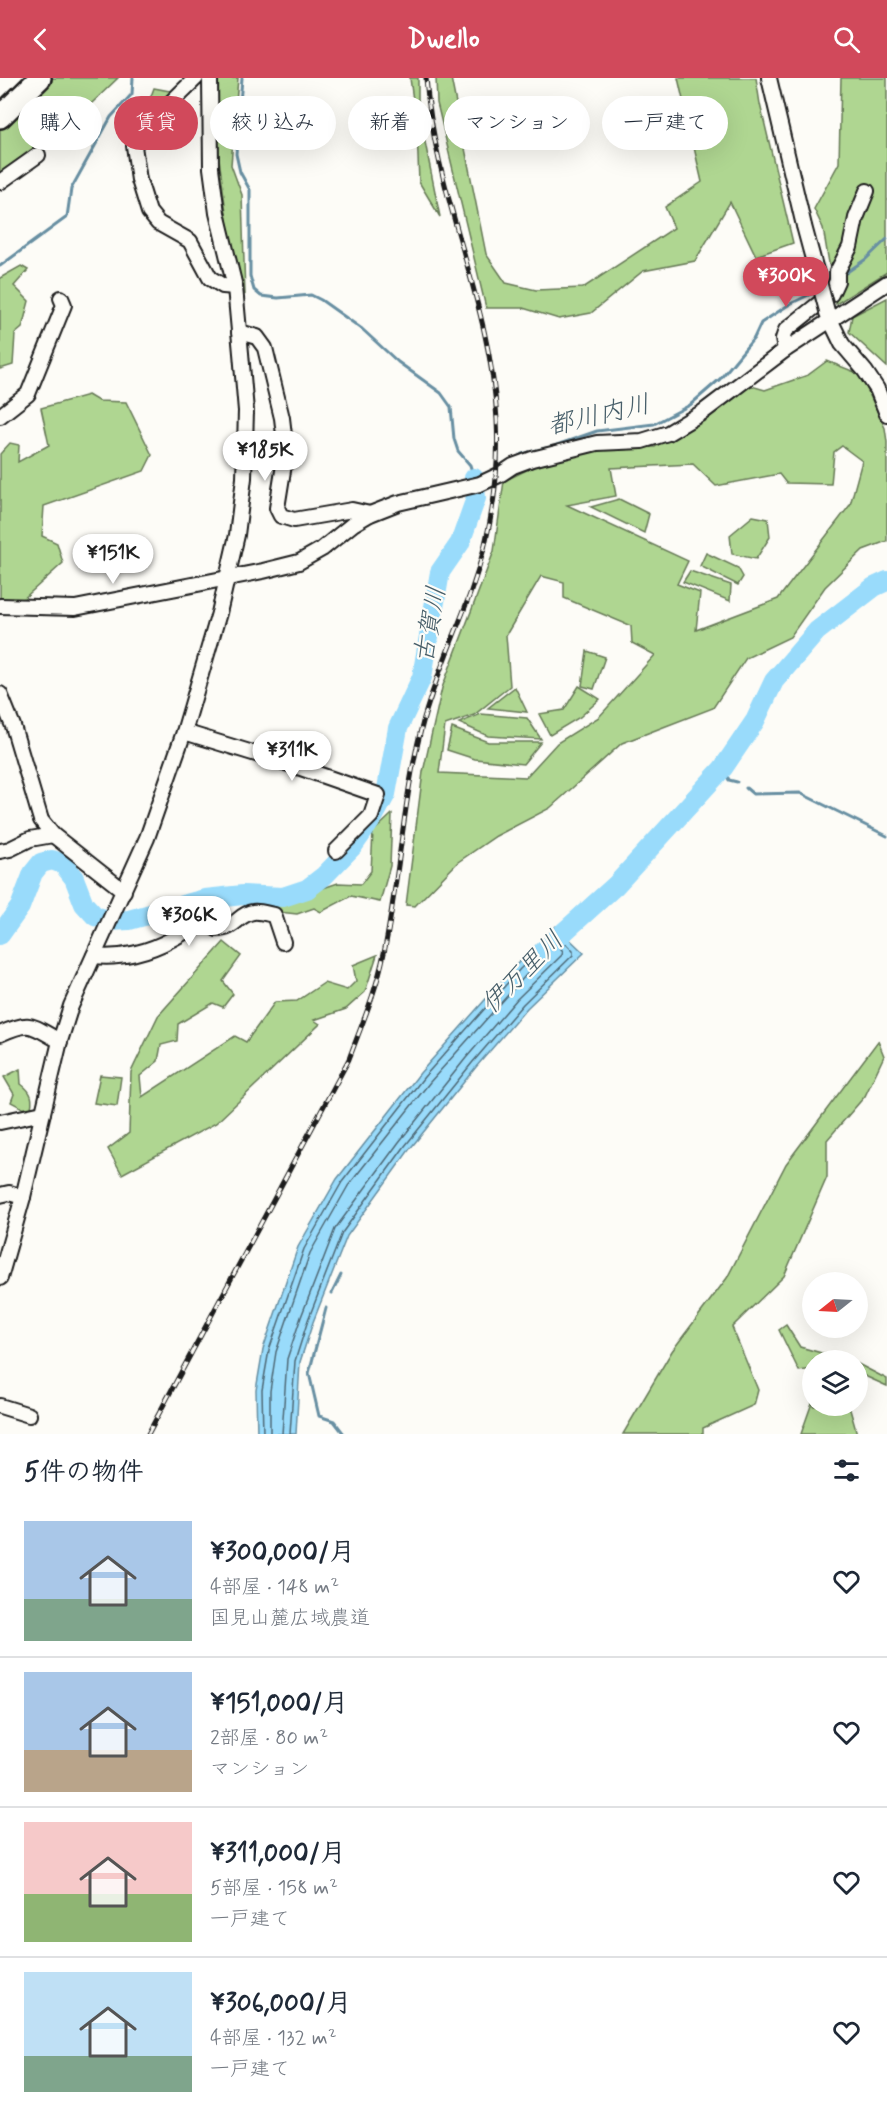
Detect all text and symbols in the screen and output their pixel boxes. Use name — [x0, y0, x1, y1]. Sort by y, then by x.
text: Dwello — [407, 22, 480, 57]
icon: back — [24, 23, 57, 56]
icon: search — [830, 23, 863, 56]
chip: 購入 — [18, 96, 102, 150]
chip: 賃貸 — [114, 96, 198, 150]
chip: 絞り込み — [210, 96, 336, 150]
chip: 新着 — [348, 96, 432, 150]
chip: マンション — [444, 96, 590, 150]
chip: 一戸建て — [602, 96, 728, 150]
pin: ¥300K — [744, 257, 828, 308]
text: ¥300K — [757, 263, 815, 290]
water label: 都川内川 — [545, 388, 653, 444]
pin: ¥185K — [223, 431, 307, 482]
text: ¥185K — [237, 437, 293, 464]
pin: ¥151K — [71, 534, 155, 585]
text: ¥151K — [86, 540, 140, 567]
water label: 古賀川 — [407, 584, 455, 666]
pin: ¥311K — [250, 731, 334, 782]
text: ¥311K — [266, 737, 318, 764]
pin: ¥306K — [147, 896, 231, 947]
text: ¥306K — [161, 902, 217, 929]
water label: 伊万里川 — [474, 924, 572, 1022]
north arrow — [802, 1272, 868, 1338]
map controls — [802, 1272, 868, 1416]
button: layers — [802, 1350, 868, 1416]
icon: filters — [830, 1454, 863, 1487]
text: 5件の物件 — [24, 1456, 144, 1490]
text: ¥300,000/月 — [210, 1536, 355, 1570]
icon: home — [72, 1545, 144, 1617]
icon: heart — [830, 1565, 863, 1598]
text: 4部屋 · 148 m² — [210, 1574, 339, 1601]
text: 国見山麓広域農道 — [210, 1605, 370, 1632]
text: ¥151,000/月 — [210, 1687, 349, 1721]
icon: home — [72, 1696, 144, 1768]
icon: heart — [830, 1716, 863, 1749]
text: 2部屋 · 80 m² — [210, 1725, 328, 1752]
text: マンション — [210, 1756, 309, 1783]
text: ¥311,000/月 — [210, 1837, 346, 1871]
icon: home — [72, 1846, 144, 1918]
icon: heart — [830, 1866, 863, 1899]
text: 5部屋 · 158 m² — [210, 1875, 338, 1902]
text: 一戸建て — [210, 1906, 290, 1933]
text: ¥306,000/月 — [210, 1987, 352, 2021]
icon: home — [72, 1996, 144, 2068]
icon: heart — [830, 2016, 863, 2049]
text: 4部屋 · 132 m² — [210, 2025, 337, 2052]
text: 一戸建て — [210, 2056, 290, 2083]

